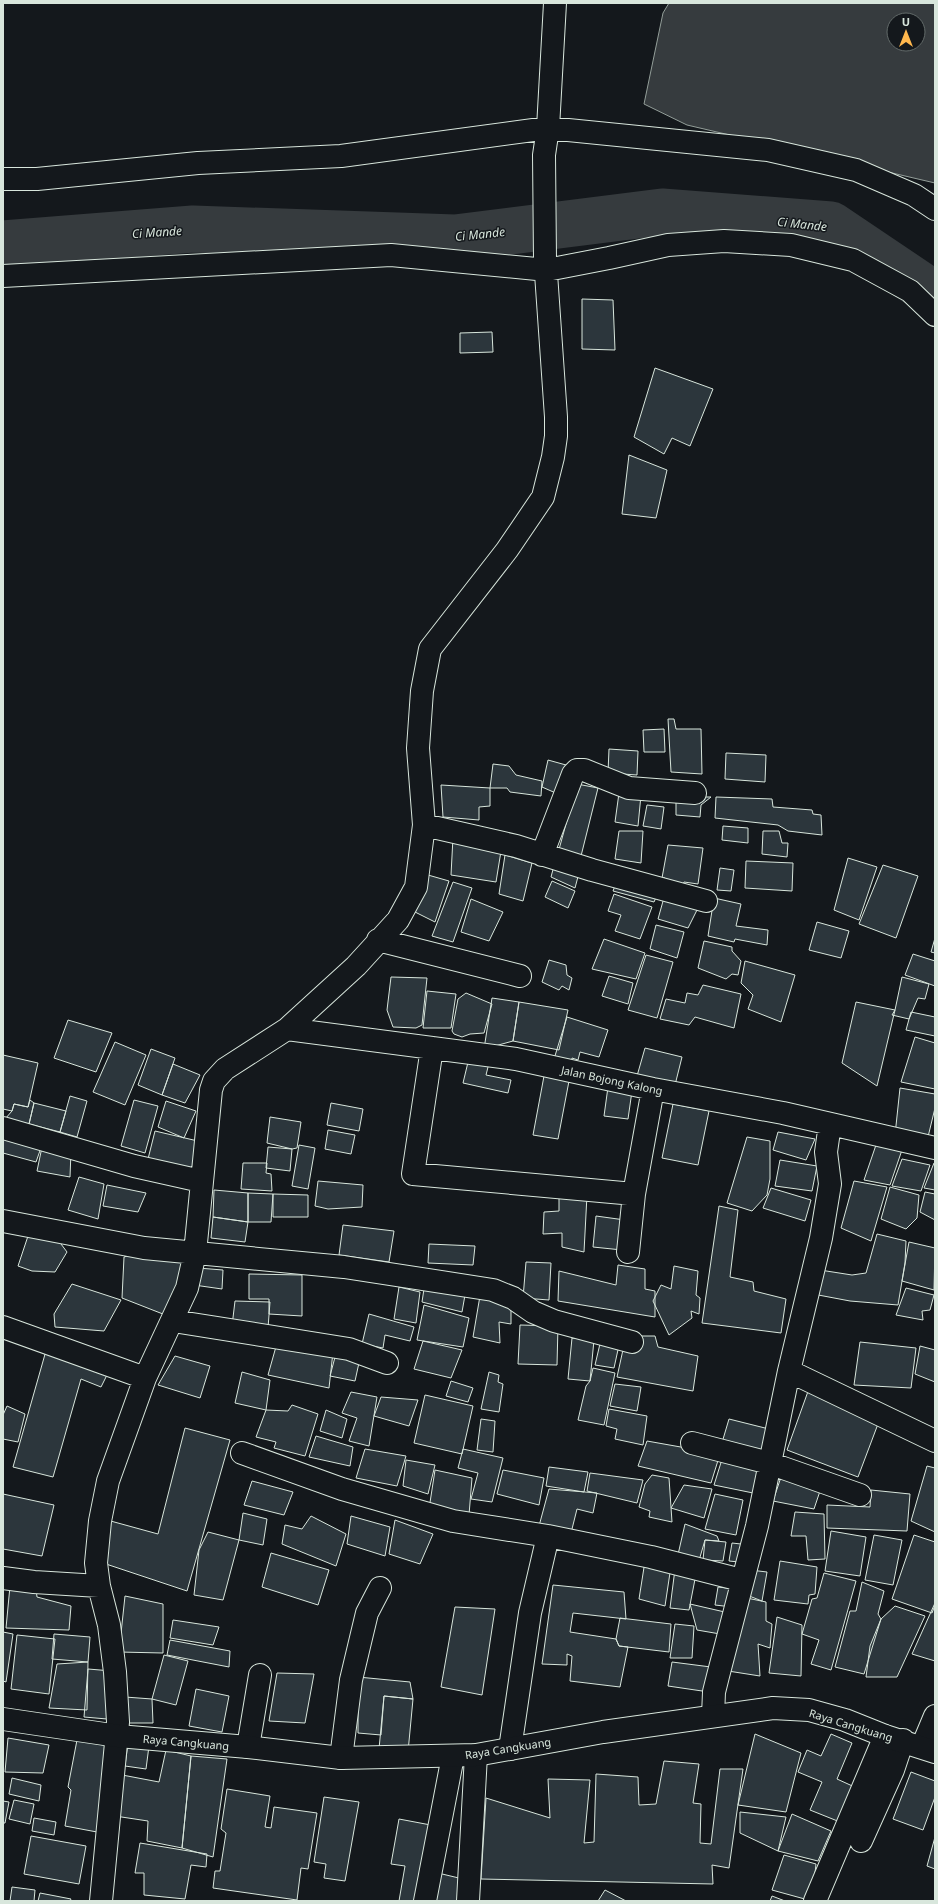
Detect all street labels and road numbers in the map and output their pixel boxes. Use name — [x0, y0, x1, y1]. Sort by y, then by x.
street label: Jalan Bojong Kalong — [559, 1062, 664, 1098]
street label: Raya Cangkuang — [807, 1705, 895, 1745]
street label: Raya Cangkuang — [142, 1731, 230, 1753]
street label: Raya Cangkuang — [464, 1734, 552, 1762]

